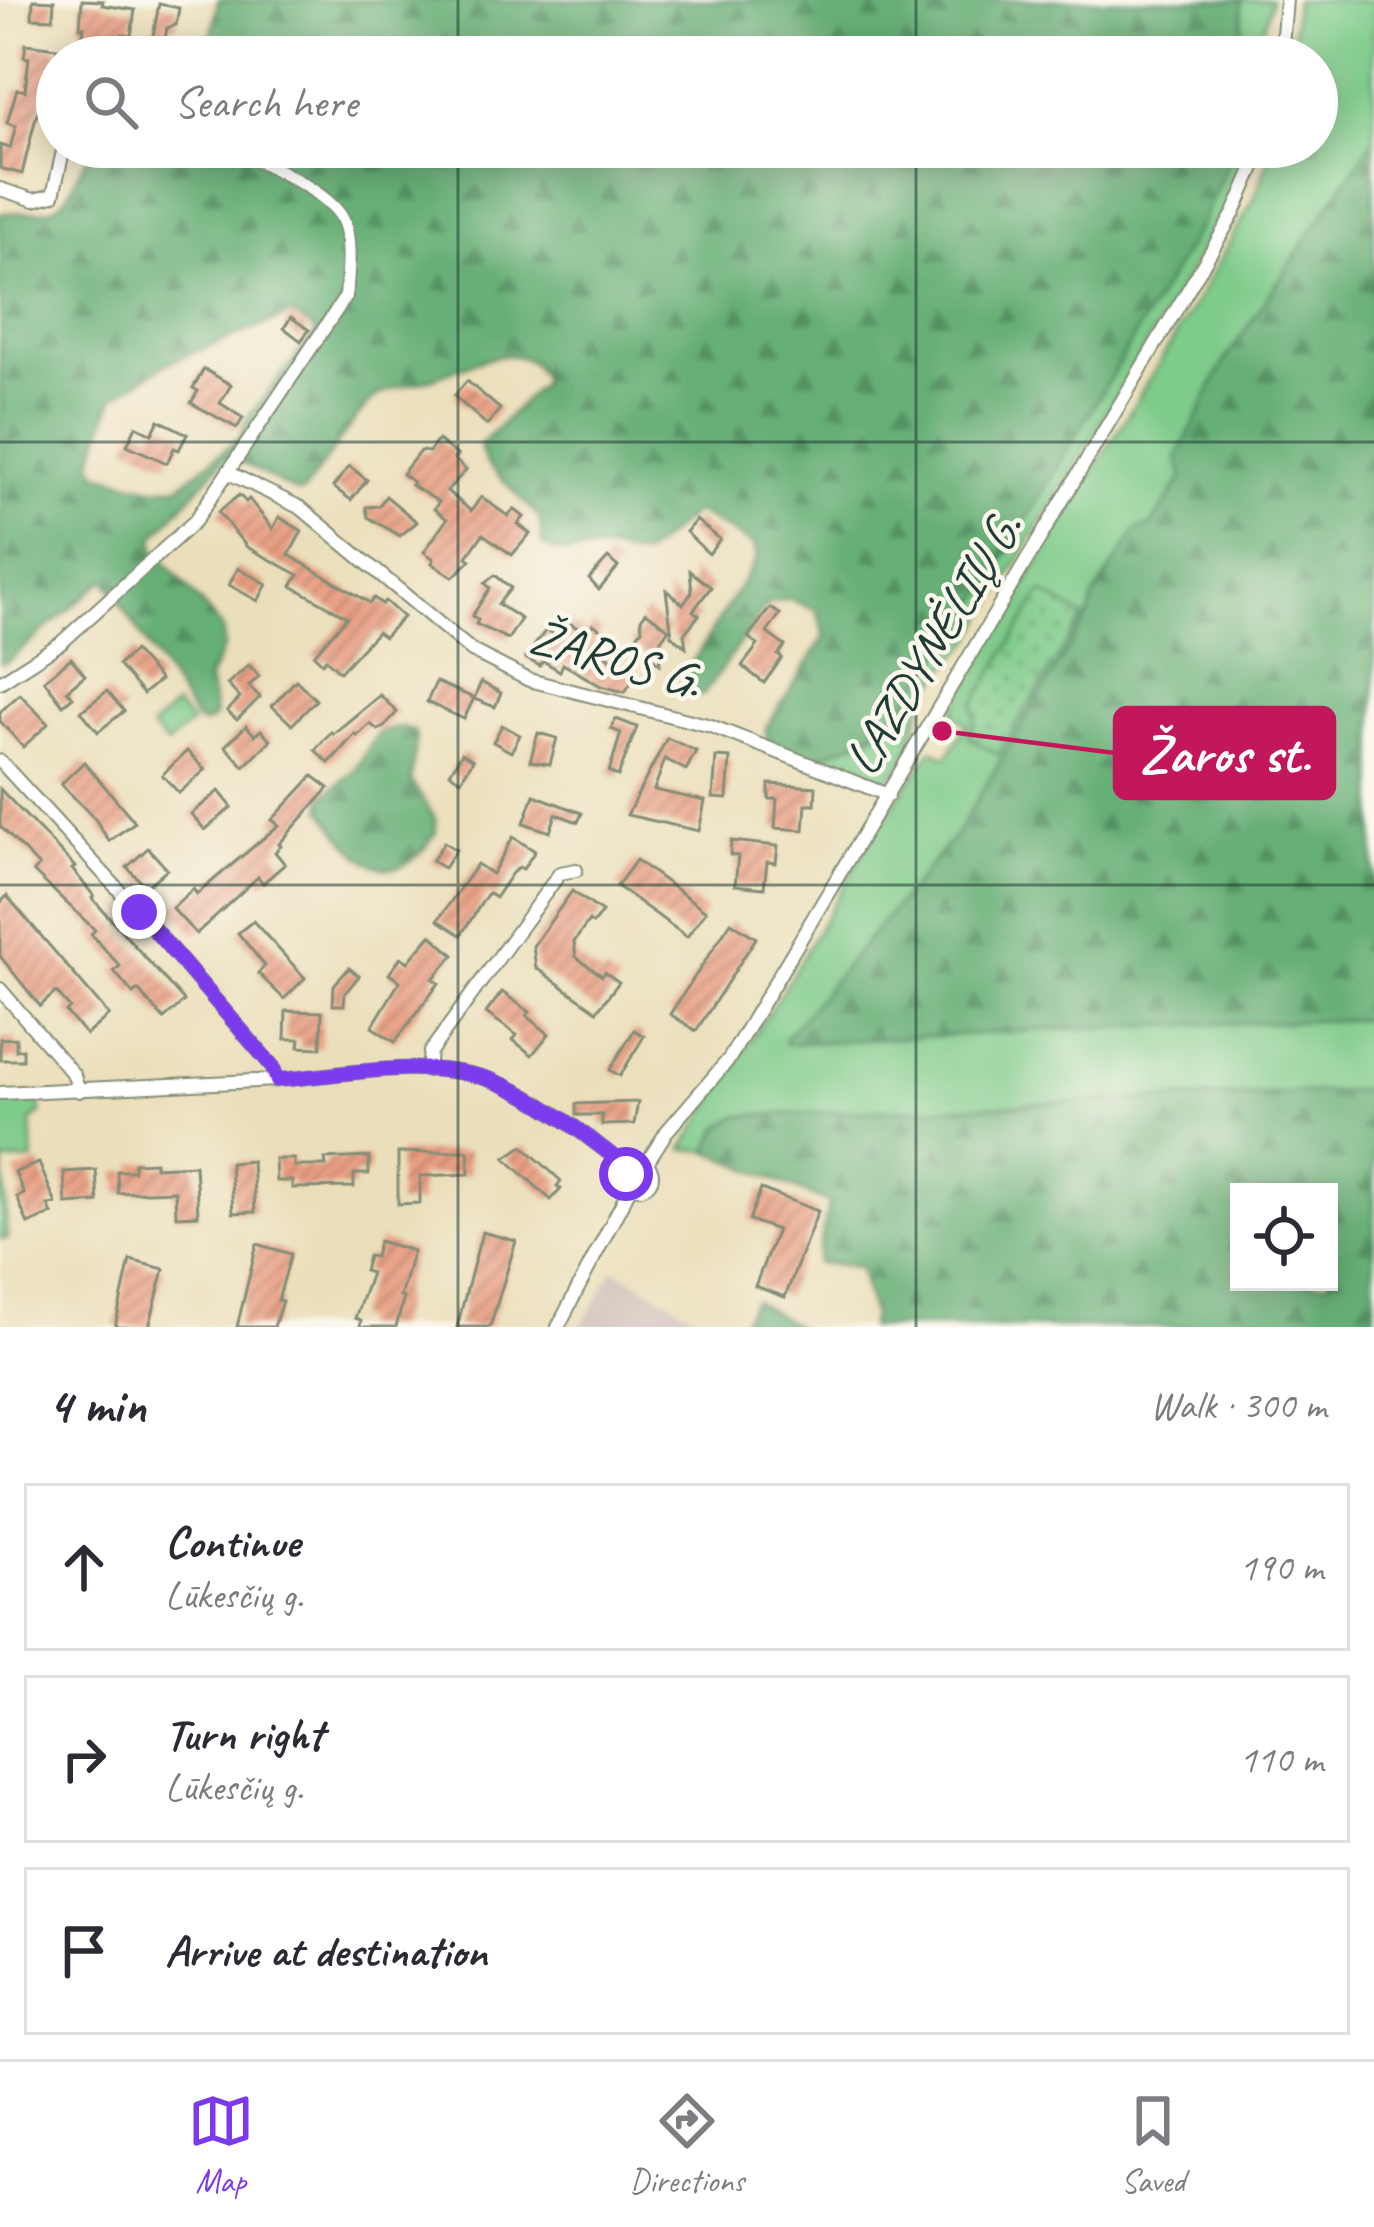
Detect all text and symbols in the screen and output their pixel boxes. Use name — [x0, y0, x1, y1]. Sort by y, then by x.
search box — [36, 36, 1338, 168]
icon: search — [78, 69, 144, 135]
text: Search here — [174, 74, 357, 131]
street label: LAZDYNĖLIŲ G. — [830, 499, 1037, 786]
street label: ŽAROS G. — [523, 603, 710, 713]
callout: Žaros st. — [1115, 708, 1334, 798]
text: Žaros st. — [1140, 720, 1312, 788]
route end — [112, 885, 166, 939]
route start — [599, 1147, 653, 1201]
map controls — [1230, 1183, 1338, 1291]
button: locate — [1230, 1183, 1338, 1291]
text: 4 min — [48, 1373, 146, 1437]
text: Walk · 300 m — [1150, 1381, 1326, 1430]
text: Continue — [165, 1514, 299, 1571]
icon: ahead — [51, 1534, 117, 1600]
text: 190 m — [1239, 1543, 1323, 1592]
text: Lūkesčių g. — [165, 1571, 303, 1620]
text: Turn right — [165, 1706, 323, 1763]
icon: right — [51, 1726, 117, 1792]
text: 110 m — [1239, 1735, 1323, 1784]
text: Lūkesčių g. — [165, 1763, 303, 1812]
icon: arrive — [51, 1918, 117, 1984]
text: Arrive at destination — [165, 1923, 487, 1980]
tab: Map — [188, 2088, 254, 2202]
tab: Directions — [630, 2088, 744, 2202]
tab: Saved — [1120, 2088, 1186, 2202]

